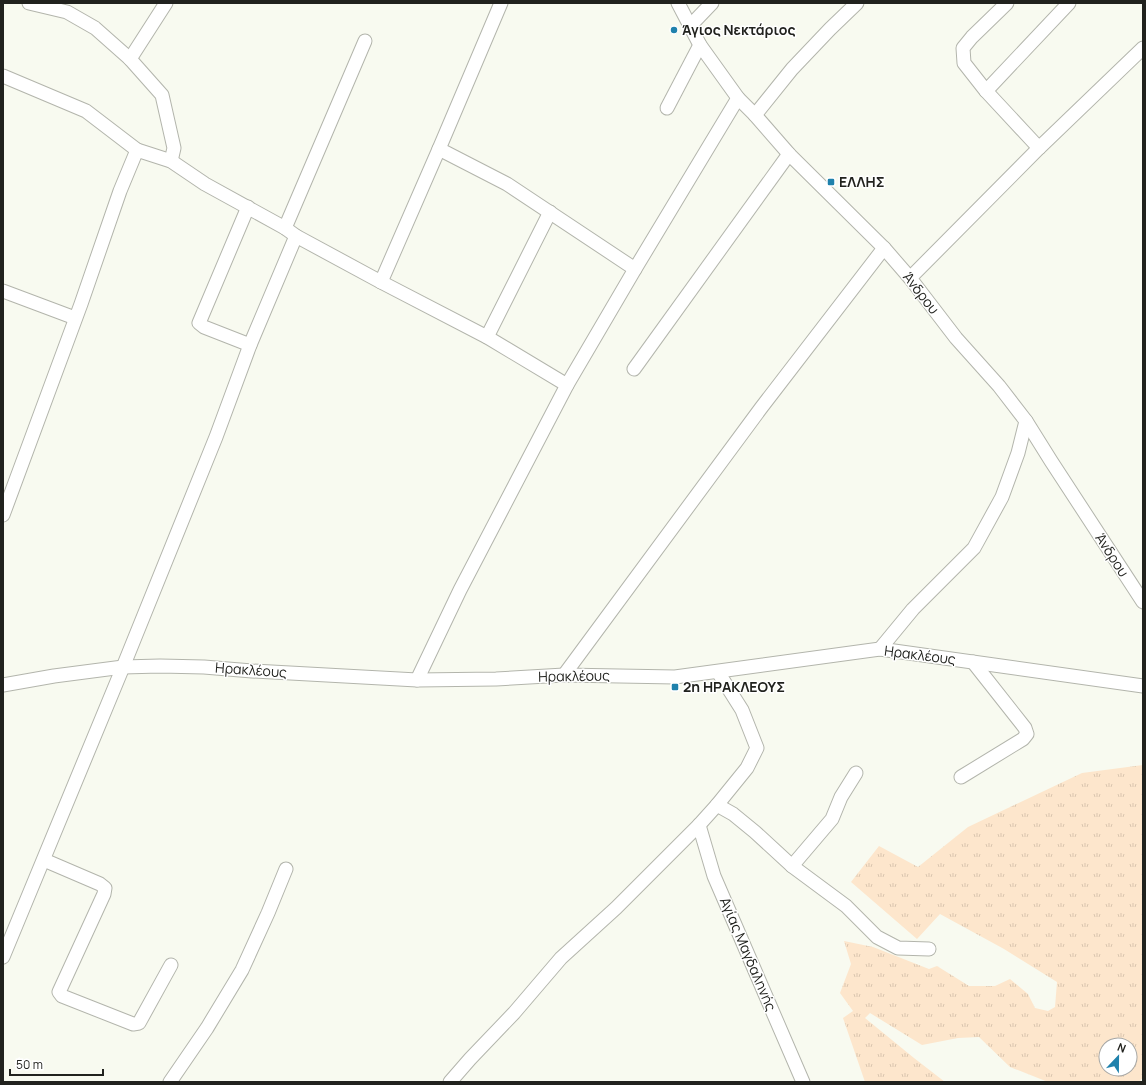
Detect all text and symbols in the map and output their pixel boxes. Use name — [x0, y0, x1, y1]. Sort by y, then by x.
place label: Άγιος Νεκτάριος — [682, 20, 795, 39]
marker: Άγιος Νεκτάριος — [669, 25, 679, 35]
place label: ΕΛΛΗΣ — [839, 172, 885, 191]
marker: ΕΛΛΗΣ — [826, 177, 836, 187]
street label: Άνδρου — [899, 268, 944, 318]
street label: Άνδρου — [1091, 529, 1134, 580]
street label: Ηρακλέους — [883, 641, 957, 668]
street label: Ηρακλέους — [215, 658, 288, 681]
street label: Ηρακλέους — [538, 665, 610, 686]
place label: 2η ΗΡΑΚΛΕΟΥΣ — [683, 677, 785, 696]
marker: 2η ΗΡΑΚΛΕΟΥΣ — [670, 682, 680, 692]
street label: Αγίας Μαγδαληνής — [716, 894, 781, 1014]
north arrow — [1098, 1037, 1138, 1077]
text: N — [1115, 1039, 1128, 1056]
scale bar — [10, 1051, 103, 1077]
text: 50 m — [16, 1056, 43, 1073]

